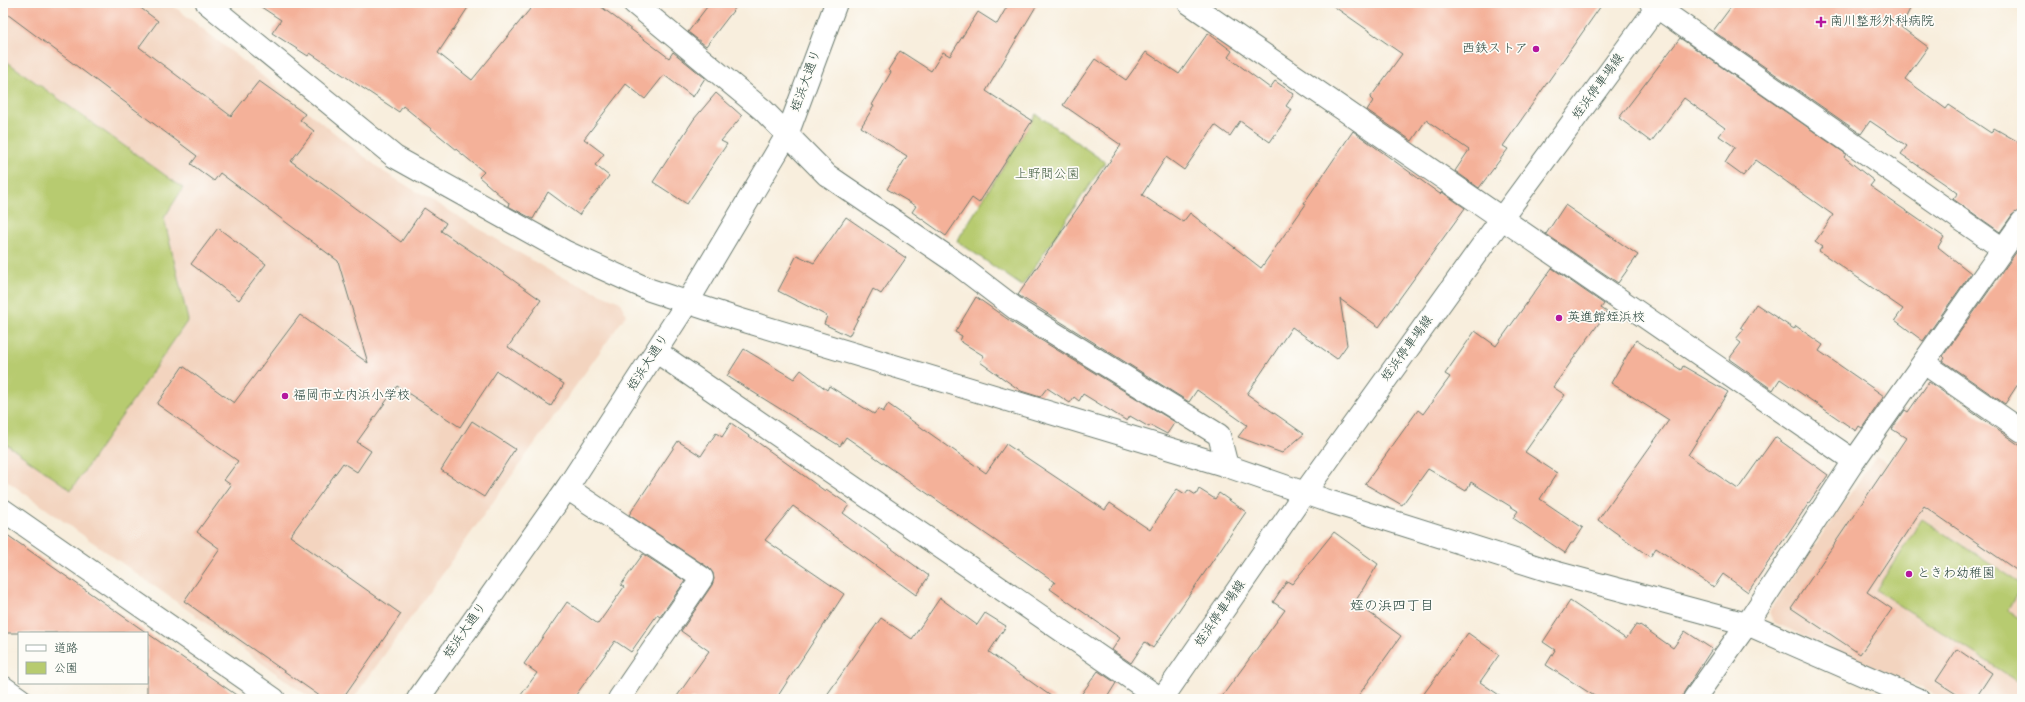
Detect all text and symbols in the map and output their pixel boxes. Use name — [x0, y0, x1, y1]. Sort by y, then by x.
place label: 南川整形外科病院 — [1830, 13, 1934, 32]
marker: 南川整形外科病院 — [1815, 16, 1827, 28]
place label: 西鉄ストア — [1462, 40, 1528, 59]
marker: 西鉄ストア — [1531, 44, 1541, 54]
street label: 姪浜大通り — [787, 47, 827, 115]
street label: 姪浜停車場線 — [1568, 49, 1630, 124]
park label: 上野間公園 — [1014, 166, 1080, 185]
place label: 英進館姪浜校 — [1567, 309, 1645, 328]
street label: 姪浜停車場線 — [1377, 311, 1439, 386]
marker: 英進館姪浜校 — [1554, 313, 1564, 323]
street label: 姪浜大通り — [623, 331, 675, 395]
place label: 福岡市立内浜小学校 — [293, 387, 410, 406]
marker: 福岡市立内浜小学校 — [280, 391, 290, 401]
place label: ときわ幼稚園 — [1917, 565, 1995, 584]
marker: ときわ幼稚園 — [1904, 569, 1914, 579]
street label: 姪浜停車場線 — [1191, 576, 1252, 651]
district label: 姪の浜四丁目 — [1350, 597, 1434, 617]
street label: 姪浜大通り — [440, 599, 492, 663]
legend — [18, 632, 148, 684]
text: 道路 — [54, 641, 78, 658]
text: 公園 — [54, 661, 78, 678]

